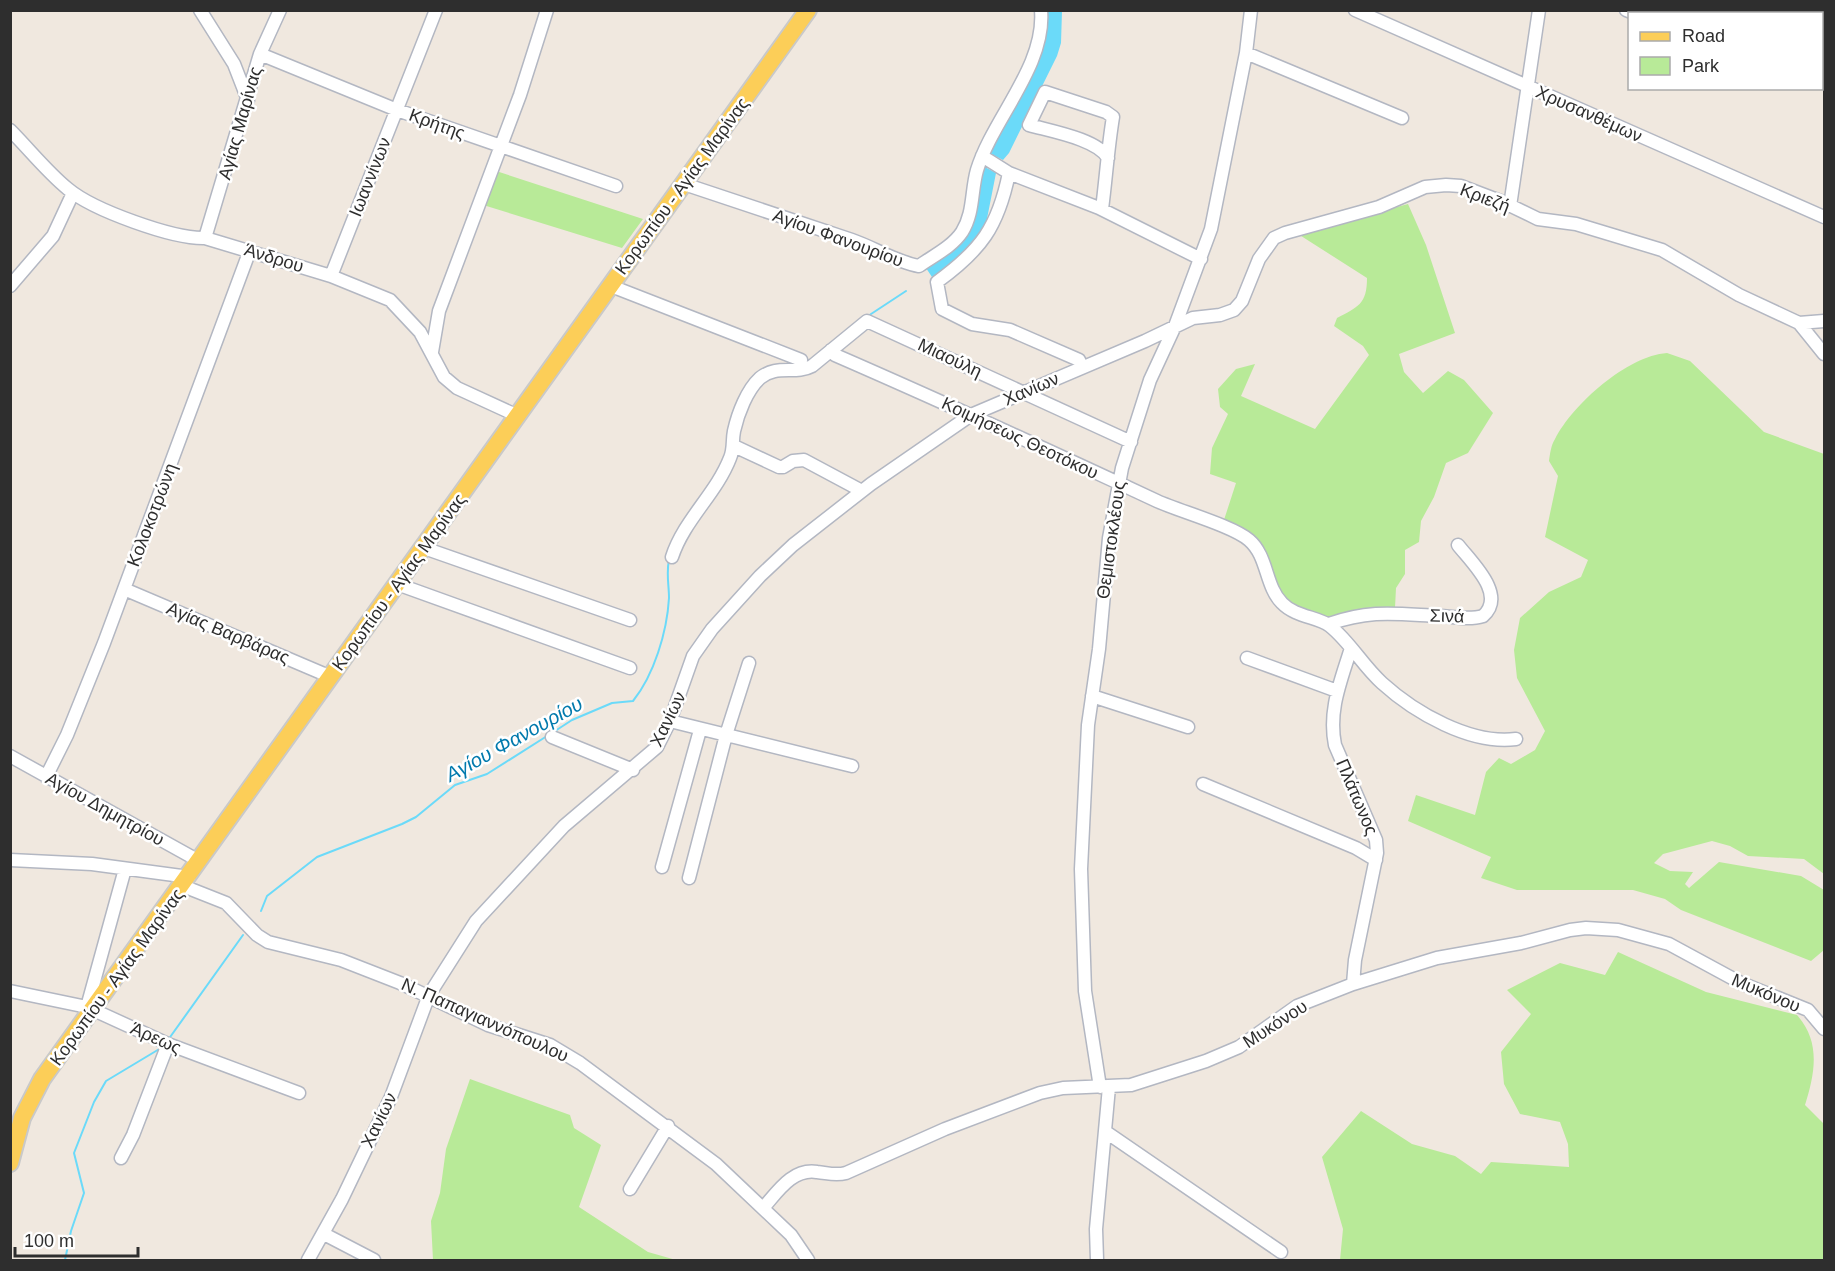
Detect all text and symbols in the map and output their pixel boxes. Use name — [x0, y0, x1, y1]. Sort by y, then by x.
legend — [1628, 12, 1823, 90]
text: Road — [1682, 26, 1725, 46]
text: Park — [1682, 56, 1720, 76]
street label: Αγίας Μαρίνας — [214, 64, 266, 182]
street label: Χρυσανθέμων — [1533, 82, 1645, 146]
street label: Κορωπίου - Αγίας Μαρίνας — [611, 93, 753, 278]
street label: Κρήτης — [406, 105, 468, 143]
street label: Ιωαννίνων — [345, 135, 395, 219]
street label: Κριεζή — [1457, 179, 1513, 217]
street label: Αγίου Φανουρίου — [770, 205, 906, 271]
street label: Άνδρου — [242, 240, 306, 276]
street label: Μιαούλη — [915, 335, 985, 381]
street label: Χανίων — [1000, 368, 1062, 410]
street label: Κοιμήσεως Θεοτόκου — [938, 393, 1102, 483]
street label: Κολοκοτρώνη — [123, 460, 181, 570]
street label: Θεμιστοκλέους — [1093, 479, 1129, 600]
street label: Κορωπίου - Αγίας Μαρίνας — [328, 489, 470, 674]
street label: Αγίας Βαρβάρας — [164, 598, 293, 668]
street label: Σινά — [1429, 605, 1465, 627]
street label: Χανίων — [646, 688, 690, 750]
water label: Αγίου Φανουρίου — [441, 692, 586, 786]
street label: Πλάτωνος — [1332, 756, 1382, 838]
street label: Αγίου Δημητρίου — [42, 768, 168, 850]
street label: Κορωπίου - Αγίας Μαρίνας — [46, 884, 188, 1069]
street label: Μυκόνου — [1729, 970, 1803, 1016]
street label: Ν. Παπαγιαννόπουλου — [398, 974, 572, 1066]
street label: Μυκόνου — [1239, 996, 1311, 1052]
street label: Άρεως — [128, 1018, 185, 1058]
street label: Χανίων — [357, 1089, 401, 1151]
scale bar — [15, 1220, 138, 1258]
text: 100 m — [24, 1231, 74, 1251]

